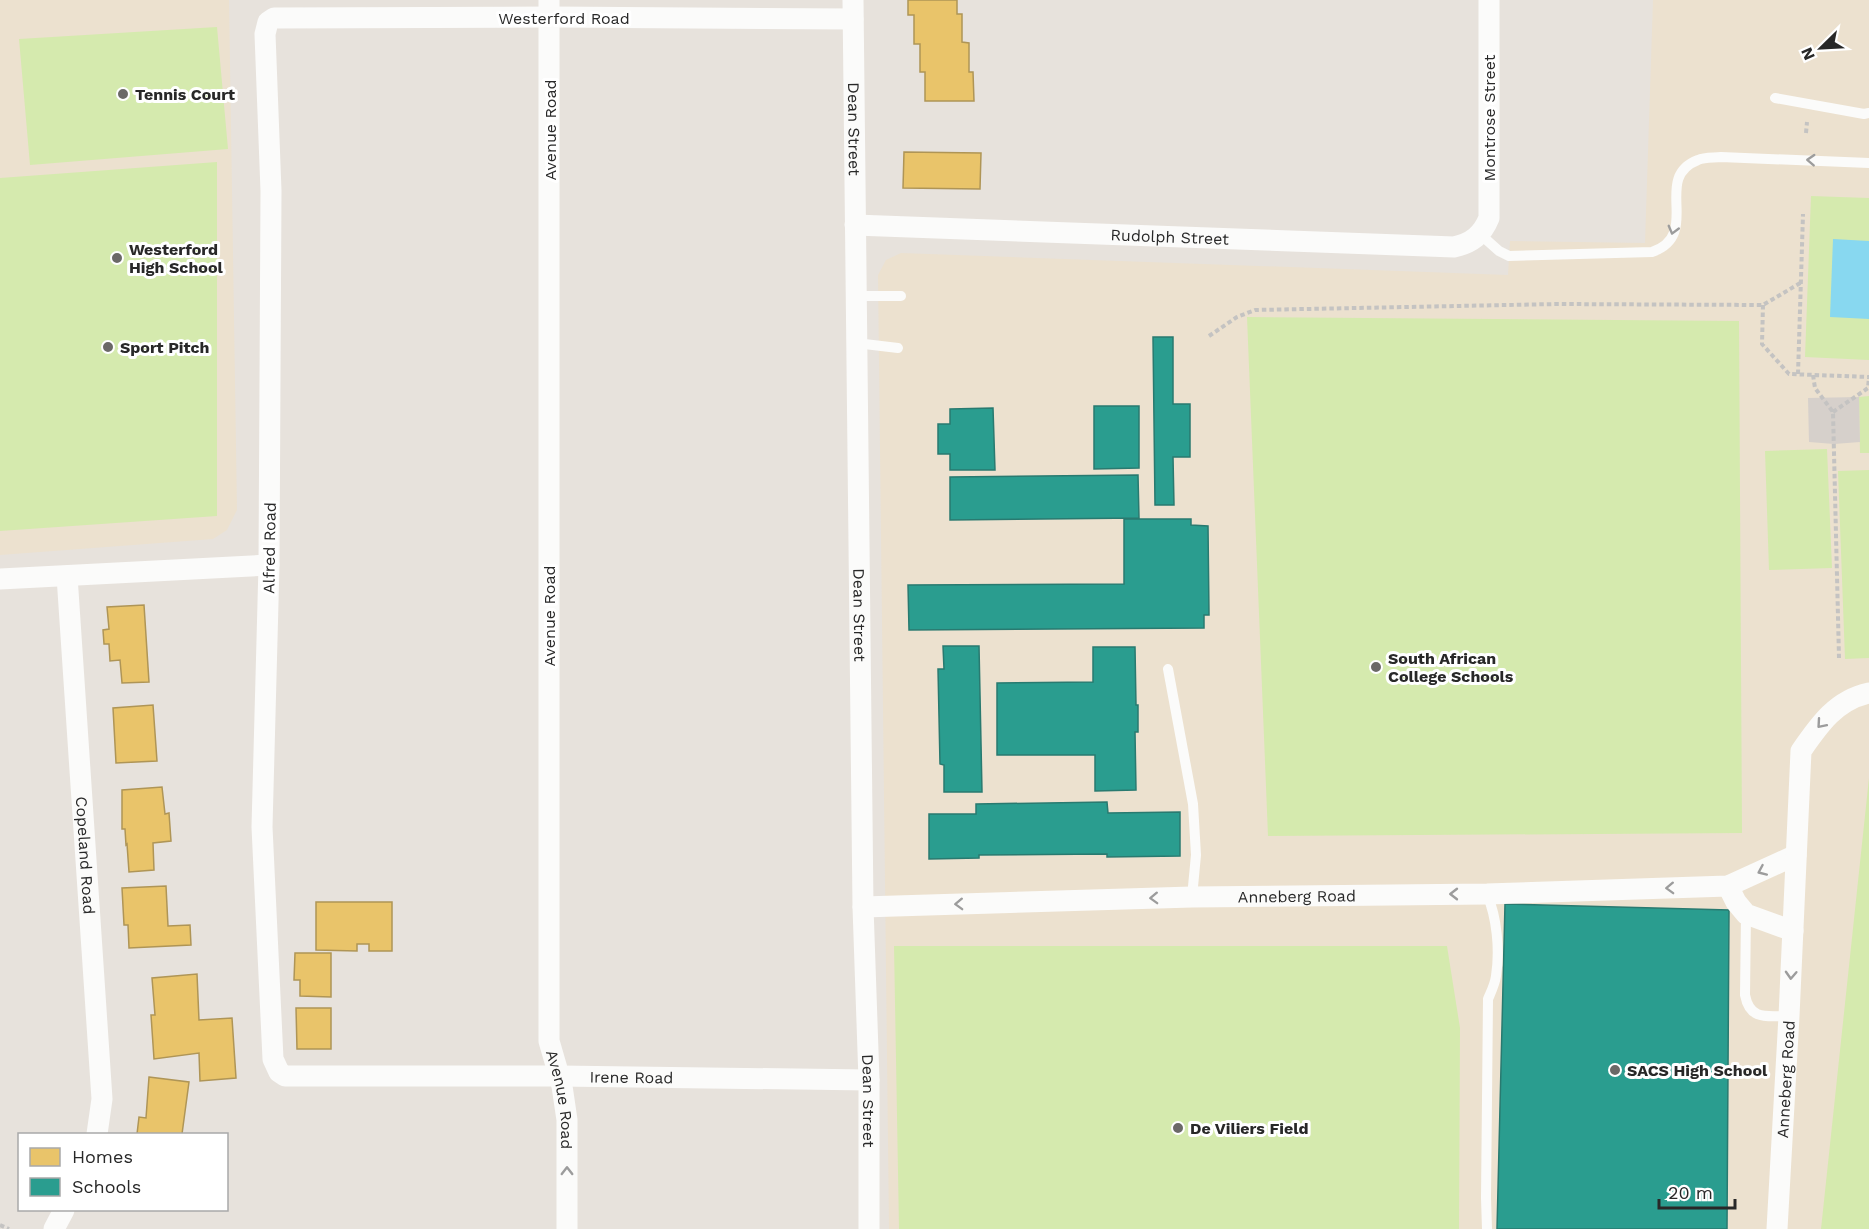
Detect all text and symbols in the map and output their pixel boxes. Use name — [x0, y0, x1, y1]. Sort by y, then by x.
street label: Westerford Road — [498, 9, 630, 28]
north arrow — [1791, 18, 1851, 78]
text: N — [1797, 45, 1819, 63]
street label: Montrose Street — [1480, 54, 1499, 181]
street label: Avenue Road — [541, 79, 560, 181]
street label: Dean Street — [844, 82, 864, 176]
place label: Tennis Court — [135, 85, 235, 104]
marker: Tennis Court — [116, 87, 130, 101]
one-way arrow — [1806, 153, 1815, 166]
one-way arrow — [1668, 224, 1680, 235]
street label: Rudolph Street — [1110, 225, 1230, 249]
place label: Westerford High School — [129, 240, 223, 277]
marker: Westerford High School — [110, 251, 124, 265]
place label: Sport Pitch — [120, 338, 210, 357]
marker: Sport Pitch — [101, 340, 115, 354]
street label: Alfred Road — [259, 502, 280, 594]
street label: Avenue Road — [540, 565, 559, 667]
street label: Dean Street — [849, 568, 869, 662]
place label: South African College Schools — [1388, 649, 1514, 686]
marker: South African College Schools — [1369, 660, 1383, 674]
one-way arrow — [1817, 717, 1828, 728]
street label: Copeland Road — [72, 796, 99, 915]
one-way arrow — [1757, 863, 1768, 875]
one-way arrow — [1665, 882, 1674, 894]
street label: Anneberg Road — [1238, 886, 1356, 907]
one-way arrow — [1449, 888, 1458, 900]
one-way arrow — [1149, 891, 1158, 904]
one-way arrow — [954, 897, 963, 910]
one-way arrow — [1785, 970, 1798, 979]
street label: Anneberg Road — [1773, 1020, 1799, 1139]
street label: Avenue Road — [542, 1048, 576, 1149]
street label: Dean Street — [858, 1054, 878, 1148]
place label: SACS High School — [1627, 1061, 1768, 1080]
marker: SACS High School — [1608, 1063, 1622, 1077]
street label: Irene Road — [589, 1067, 673, 1087]
place label: De Viliers Field — [1190, 1119, 1308, 1138]
marker: De Viliers Field — [1171, 1121, 1185, 1135]
legend — [18, 1133, 228, 1211]
text: Homes — [72, 1146, 133, 1167]
one-way arrow — [561, 1166, 573, 1175]
scale bar — [1659, 1172, 1736, 1210]
text: Schools — [72, 1176, 141, 1197]
text: 20 m — [1668, 1182, 1713, 1203]

